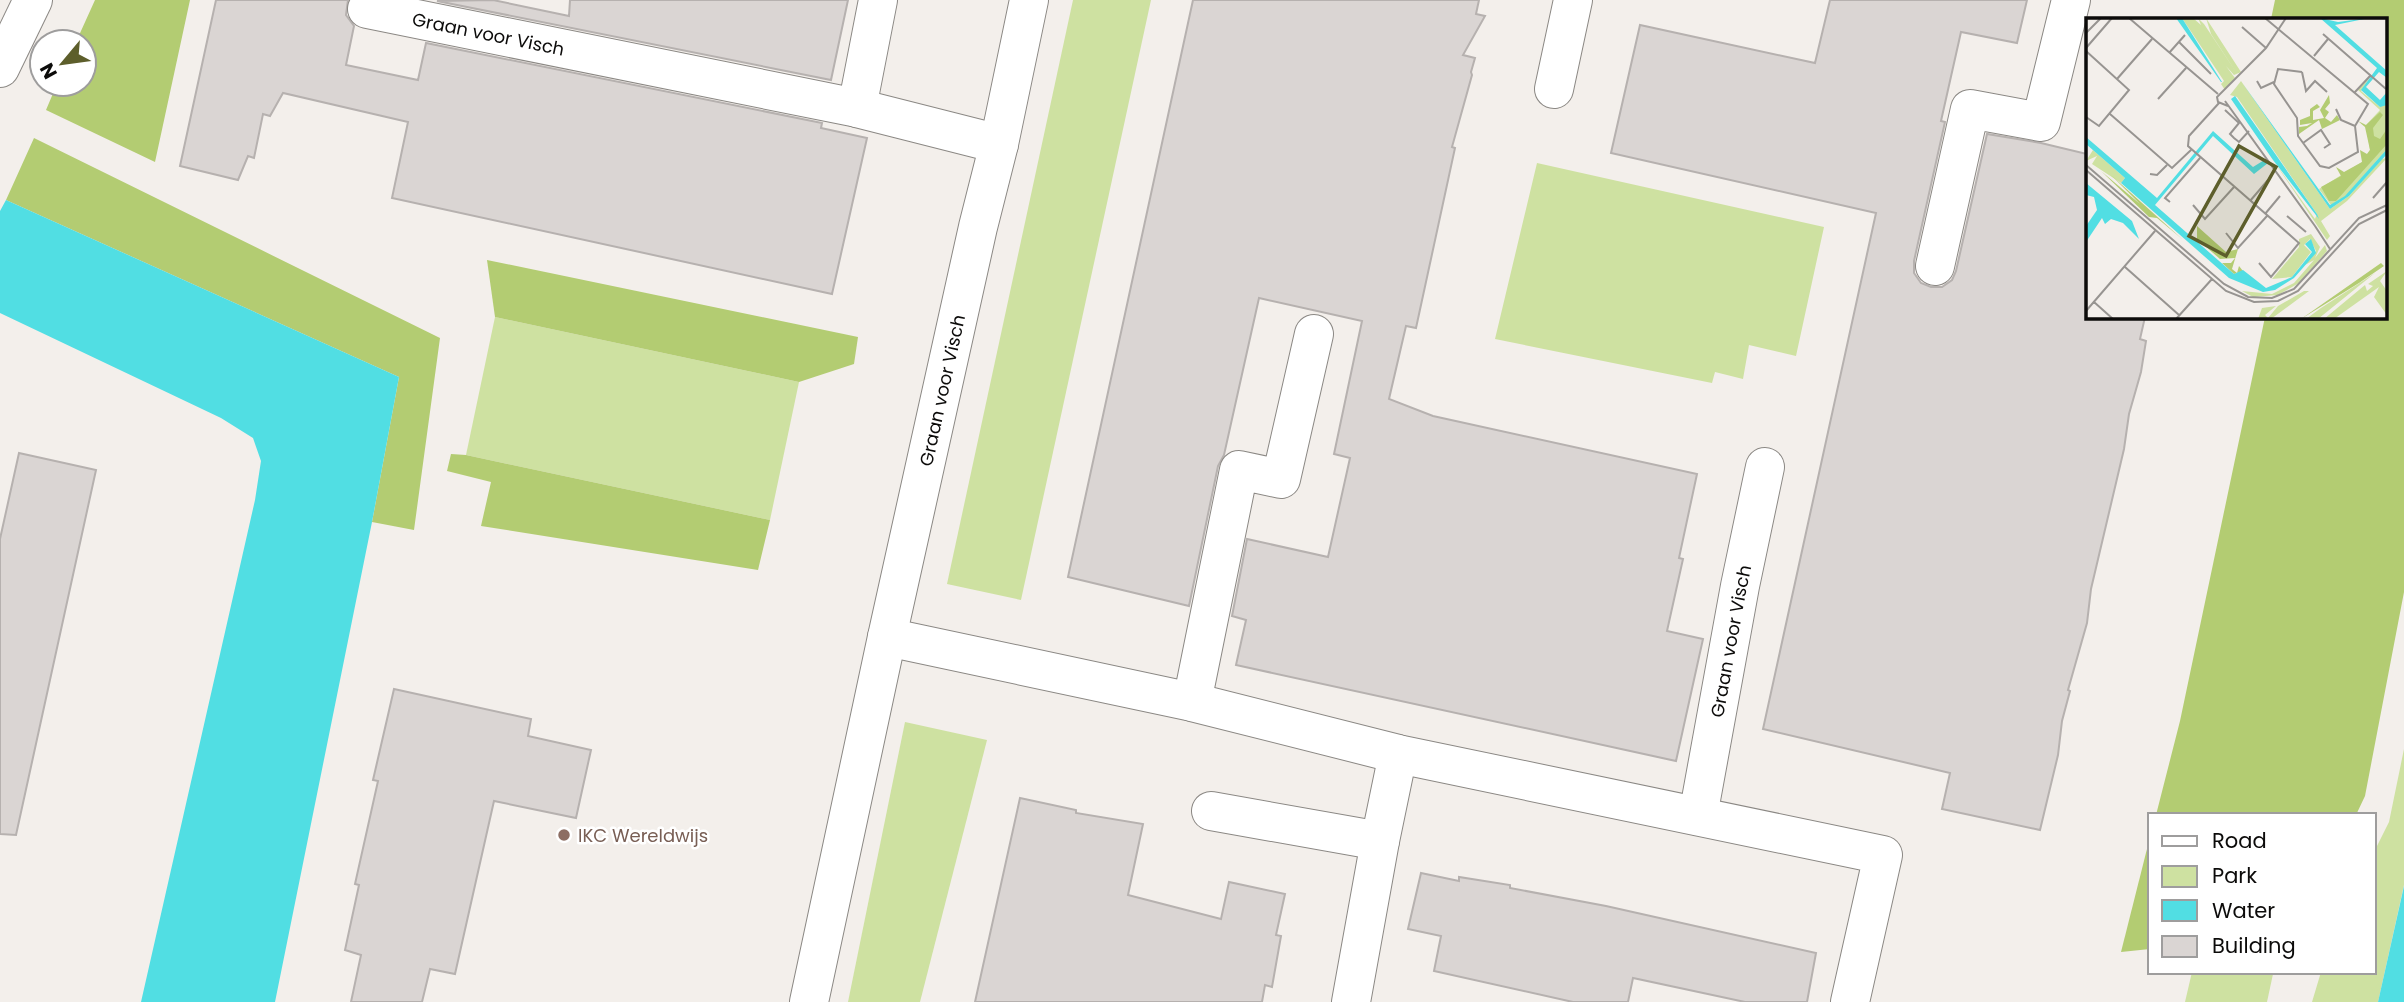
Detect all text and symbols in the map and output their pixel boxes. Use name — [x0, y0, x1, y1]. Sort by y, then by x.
street label: Graan voor Visch — [410, 6, 567, 61]
inset map — [2086, 18, 2386, 318]
north arrow — [28, 28, 98, 98]
text: N — [33, 58, 64, 84]
street label: Graan voor Visch — [913, 312, 971, 468]
street label: Graan voor Visch — [1704, 562, 1757, 719]
legend — [2148, 813, 2376, 974]
place label: IKC Wereldwijs — [578, 823, 708, 848]
text: Road — [2212, 826, 2267, 855]
marker: IKC Wereldwijs — [556, 827, 572, 843]
text: Park — [2212, 861, 2257, 890]
text: Water — [2212, 896, 2275, 925]
text: Building — [2212, 931, 2296, 960]

